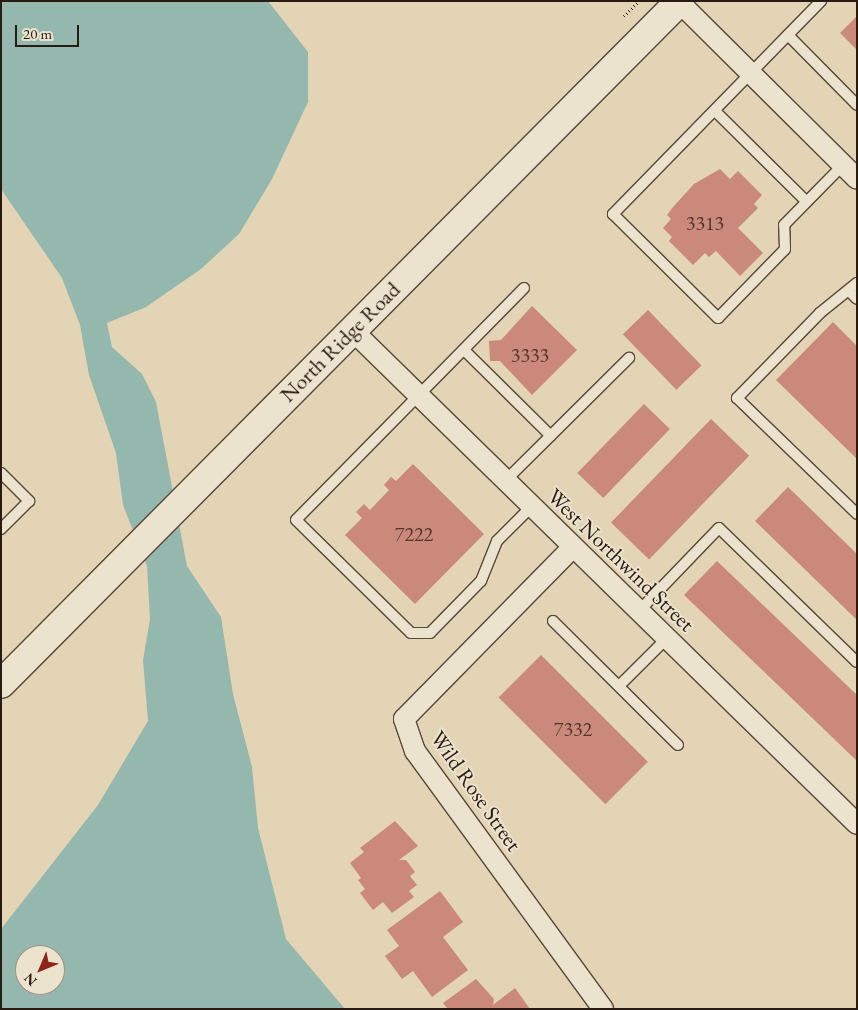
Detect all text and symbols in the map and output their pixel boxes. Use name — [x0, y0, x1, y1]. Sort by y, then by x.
scale bar — [18, 15, 81, 47]
text: 20 m — [23, 24, 52, 43]
house number: 3313 — [686, 211, 724, 235]
street label: North Ridge Road — [274, 276, 406, 408]
house number: 3333 — [511, 343, 549, 367]
street label: West Northwind Street — [542, 483, 700, 637]
house number: 7222 — [395, 522, 433, 546]
house number: 7332 — [554, 717, 592, 741]
street label: Wild Rose Street — [425, 726, 527, 856]
north arrow — [15, 945, 65, 995]
text: N — [20, 970, 40, 990]

